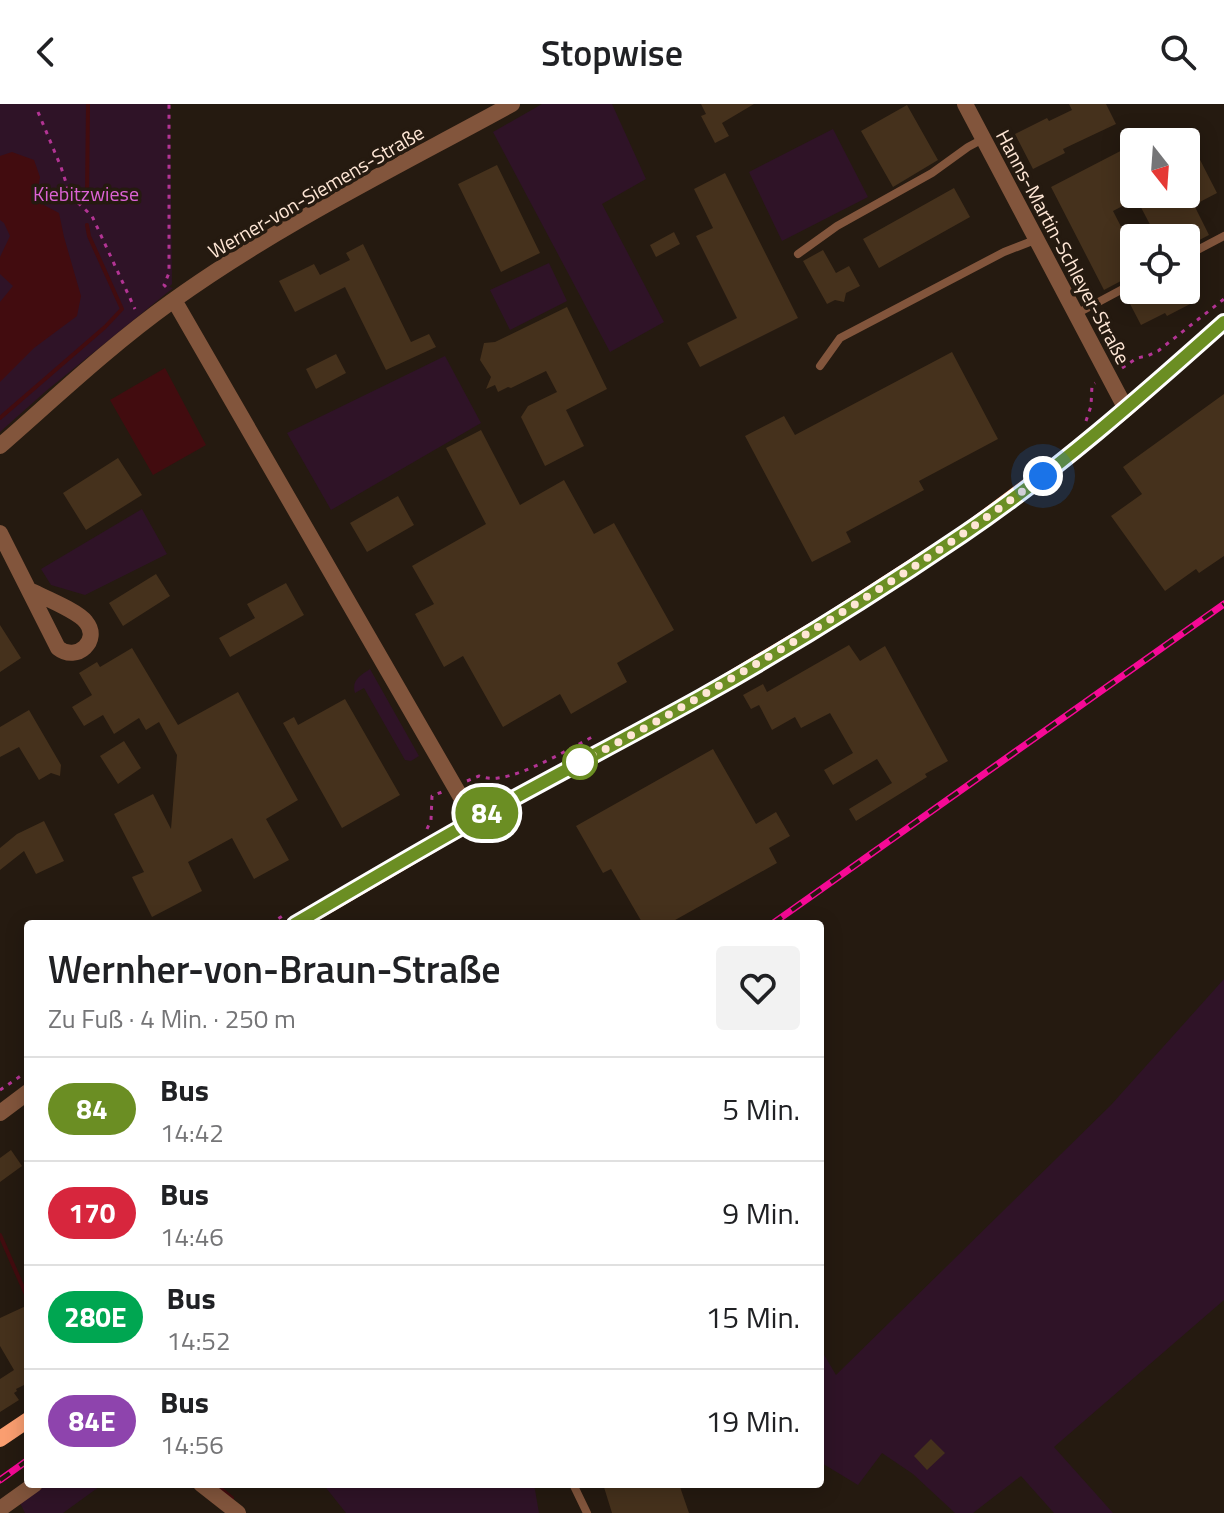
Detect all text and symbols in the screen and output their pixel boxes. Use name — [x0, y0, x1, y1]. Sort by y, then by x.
text: Stopwise — [541, 25, 683, 80]
icon: back — [24, 30, 68, 74]
icon: search — [1156, 30, 1200, 74]
street label: Werner-von-Siemens-Straße — [202, 117, 430, 266]
street label: Hanns-Martin-Schleyer-Straße — [988, 124, 1139, 370]
north arrow — [1120, 128, 1200, 208]
map controls — [1120, 128, 1200, 304]
park label: Kiebitzwiese — [33, 178, 139, 209]
button: locate — [1120, 224, 1200, 304]
your location — [1023, 456, 1063, 496]
unlabelled marker — [563, 745, 597, 779]
line badge: 84 — [451, 787, 523, 839]
text: 84 — [471, 791, 503, 834]
text: Wernher-von-Braun-Straße — [48, 940, 501, 998]
button: heart — [716, 946, 800, 1030]
text: Zu Fuß · 4 Min. · 250 m — [48, 999, 296, 1038]
text: Bus — [160, 1067, 209, 1113]
text: 5 Min. — [722, 1086, 800, 1132]
text: 84 — [76, 1087, 108, 1130]
text: 14:42 — [160, 1113, 224, 1152]
text: Bus — [160, 1171, 209, 1217]
text: 9 Min. — [722, 1190, 800, 1236]
text: 170 — [68, 1191, 116, 1234]
text: 14:46 — [160, 1217, 224, 1256]
text: Bus — [167, 1275, 216, 1321]
text: 15 Min. — [705, 1294, 800, 1340]
text: 280E — [64, 1295, 127, 1338]
text: 14:52 — [167, 1321, 230, 1360]
text: Bus — [160, 1379, 209, 1425]
text: 19 Min. — [705, 1398, 800, 1444]
text: 84E — [69, 1399, 115, 1442]
text: 14:56 — [160, 1425, 224, 1464]

